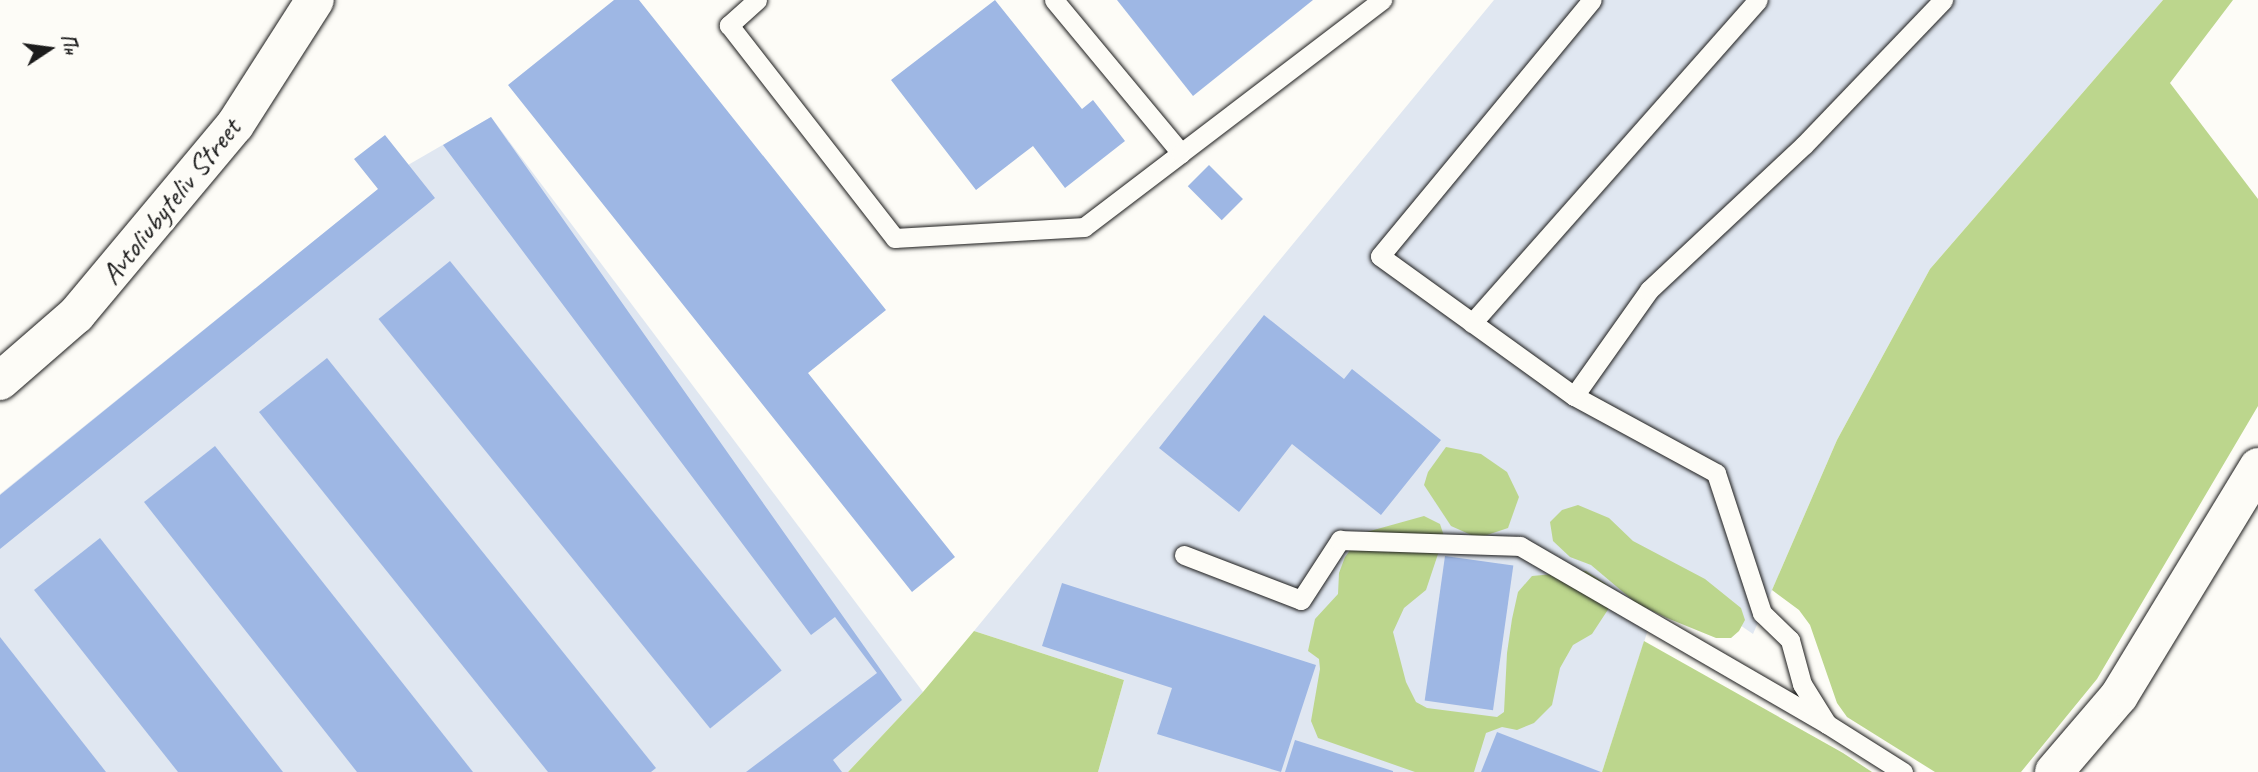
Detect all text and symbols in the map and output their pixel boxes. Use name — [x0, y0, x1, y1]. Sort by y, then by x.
north arrow — [14, 14, 84, 84]
text: Пн — [56, 32, 83, 57]
street label: Avtoliubyteliv Street — [92, 111, 248, 291]

